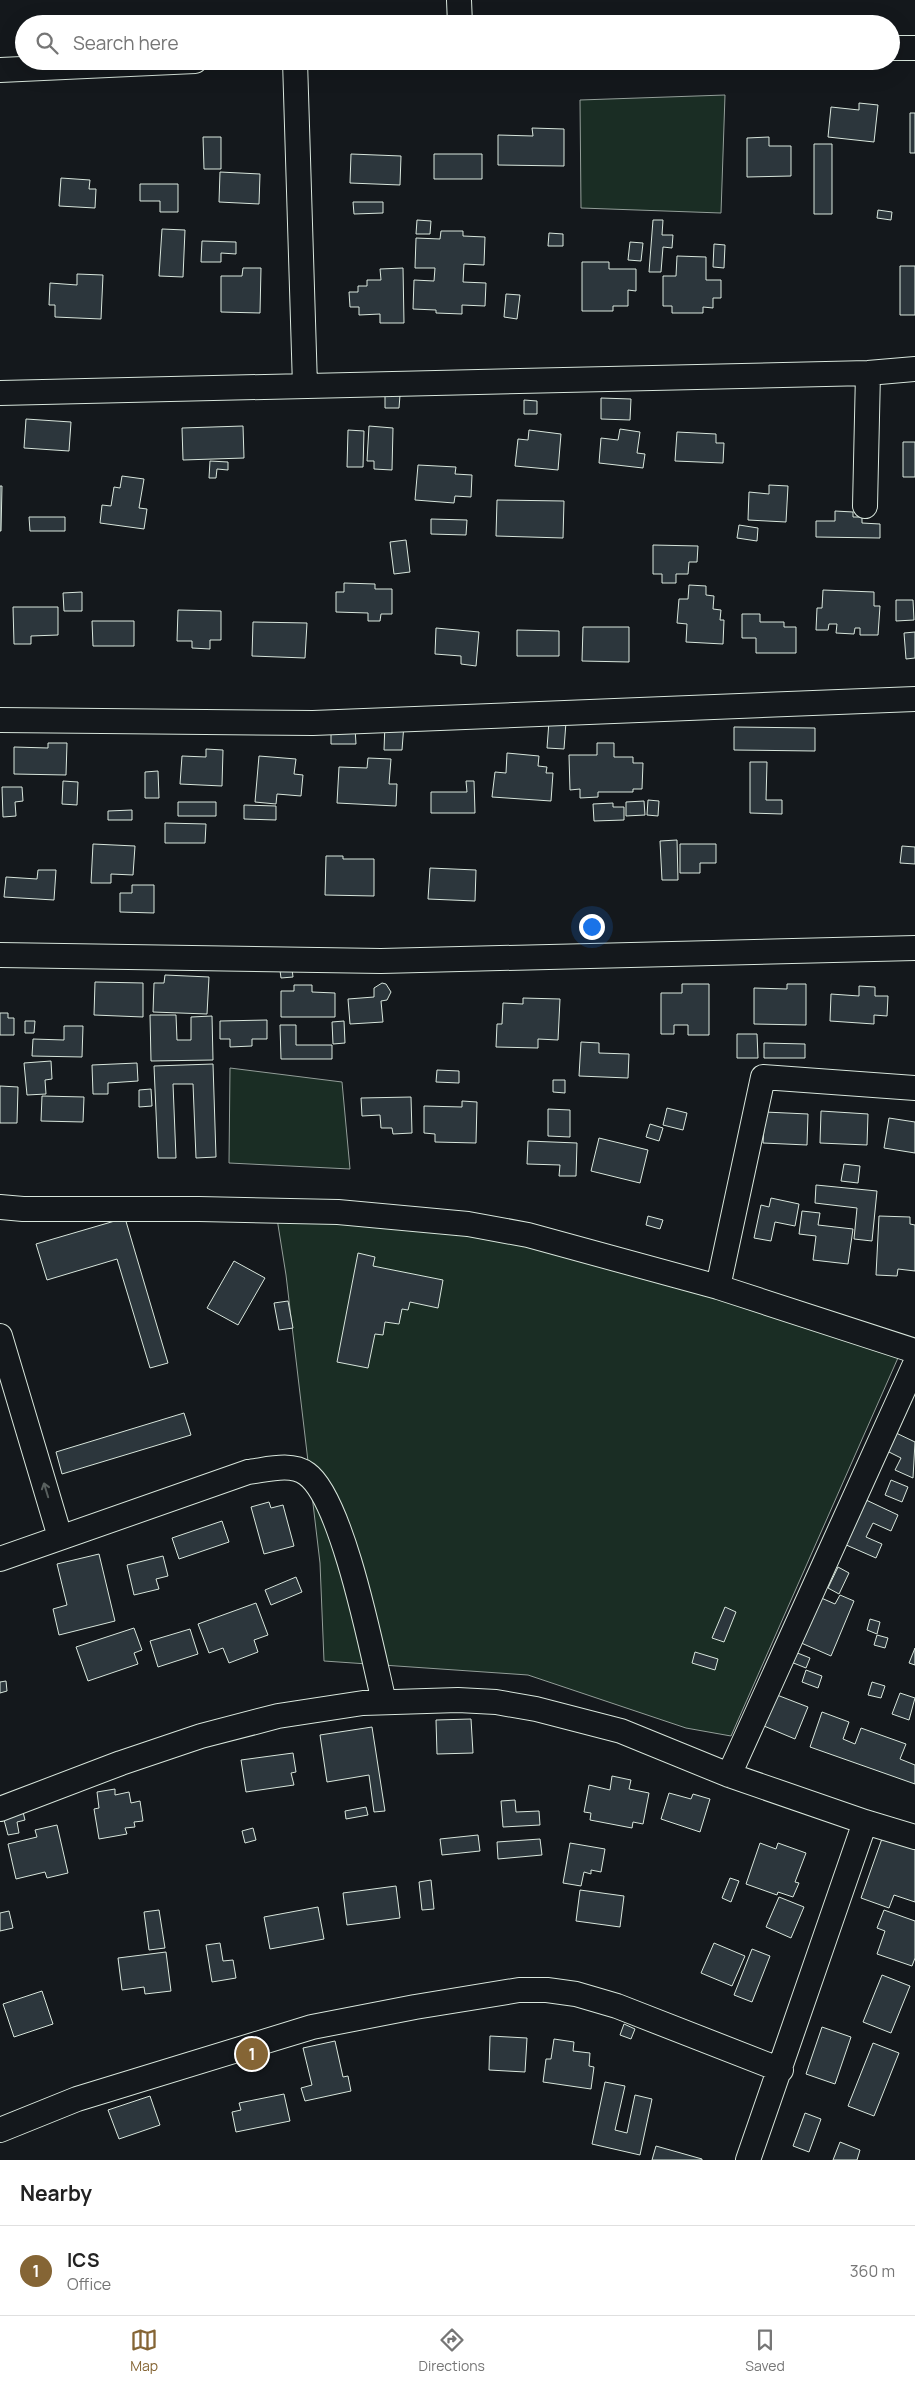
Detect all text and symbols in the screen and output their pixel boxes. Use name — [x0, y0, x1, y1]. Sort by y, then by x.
search box — [15, 15, 900, 70]
icon: search — [33, 29, 61, 57]
text: Search here — [73, 30, 179, 56]
your location — [579, 914, 605, 940]
one-way arrow — [41, 1483, 51, 1499]
pin: 1 — [236, 2035, 268, 2073]
text: Nearby — [20, 2179, 92, 2207]
text: ICS — [67, 2247, 99, 2273]
text: 1 — [32, 2260, 40, 2282]
text: 360 m — [850, 2260, 895, 2282]
text: Office — [67, 2273, 111, 2295]
tab: Map — [130, 2326, 158, 2375]
tab: Directions — [419, 2326, 485, 2375]
tab: Saved — [745, 2326, 785, 2375]

